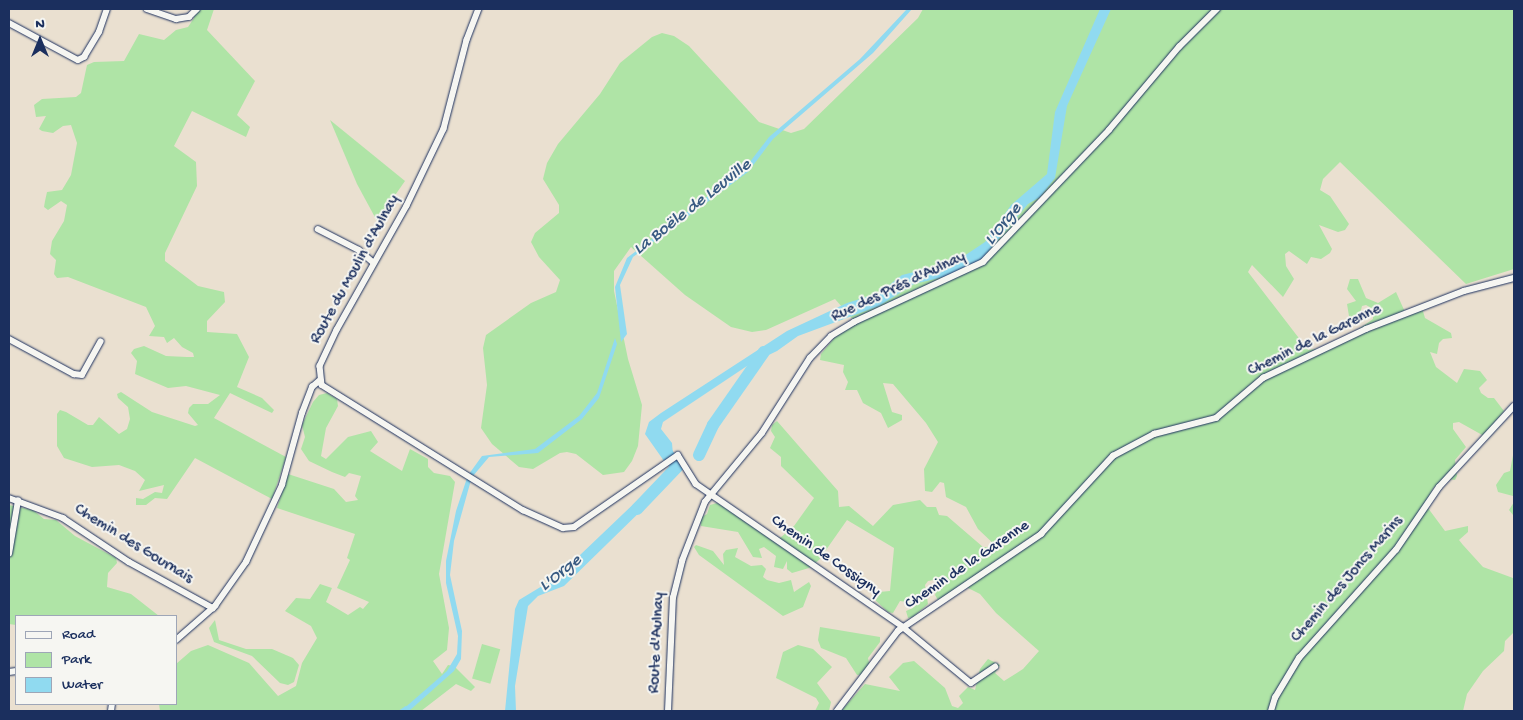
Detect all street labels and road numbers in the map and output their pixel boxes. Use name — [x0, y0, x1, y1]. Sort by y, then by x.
street label: Route du Moulin d'Aulnay — [307, 192, 405, 348]
street label: Rue des Prés d'Aulnay — [829, 248, 969, 328]
street label: Chemin de la Garenne — [1245, 300, 1385, 382]
street label: Chemin des Gournais — [70, 501, 196, 589]
street label: Chemin de Cossigny — [766, 512, 884, 602]
street label: Chemin des Joncs Marins — [1288, 513, 1408, 647]
street label: Chemin de la Garenne — [902, 517, 1034, 615]
street label: Route d'Aulnay — [646, 592, 670, 694]

